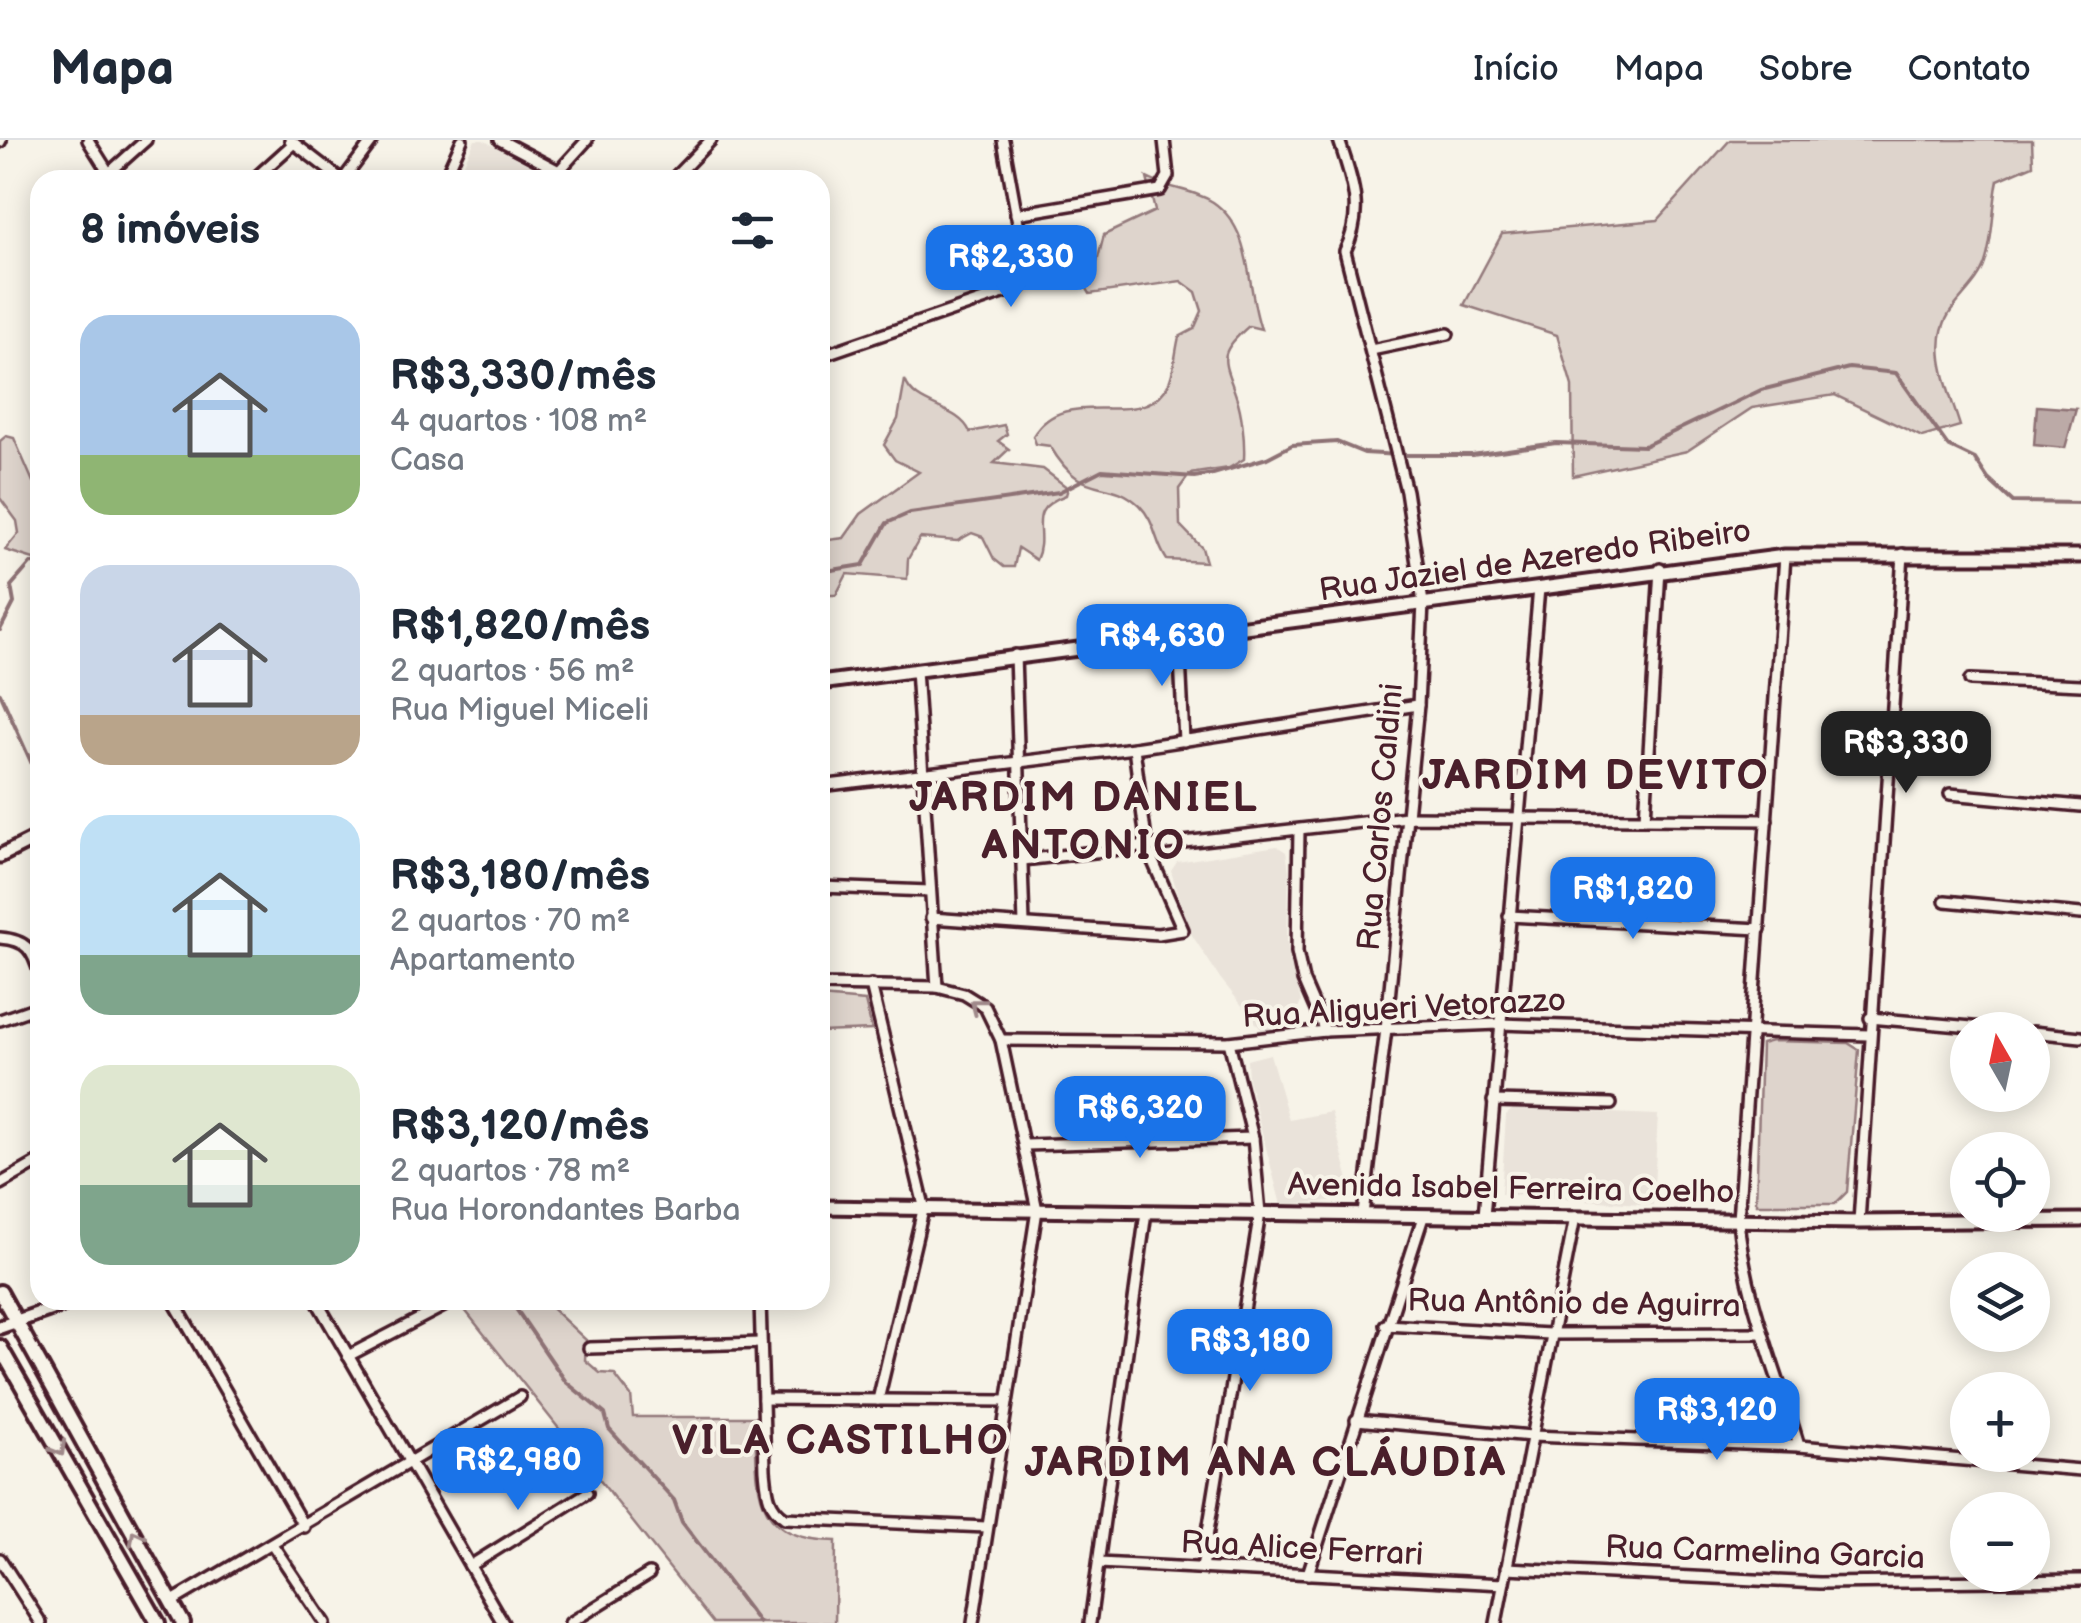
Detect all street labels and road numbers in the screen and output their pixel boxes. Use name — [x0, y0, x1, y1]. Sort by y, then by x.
street label: Rua Jaziel de Azeredo Ribeiro — [1317, 511, 1753, 611]
street label: Rua Carlos Caldini — [1350, 682, 1412, 952]
street label: Rua Aligueri Vetorazzo — [1241, 981, 1567, 1037]
street label: Avenida Isabel Ferreira Coelho — [1287, 1166, 1735, 1212]
street label: Rua Antônio de Aguirra — [1407, 1282, 1741, 1326]
street label: Rua Alice Ferrari — [1180, 1523, 1424, 1575]
street label: Rua Carmelina Garcia — [1604, 1528, 1926, 1578]

